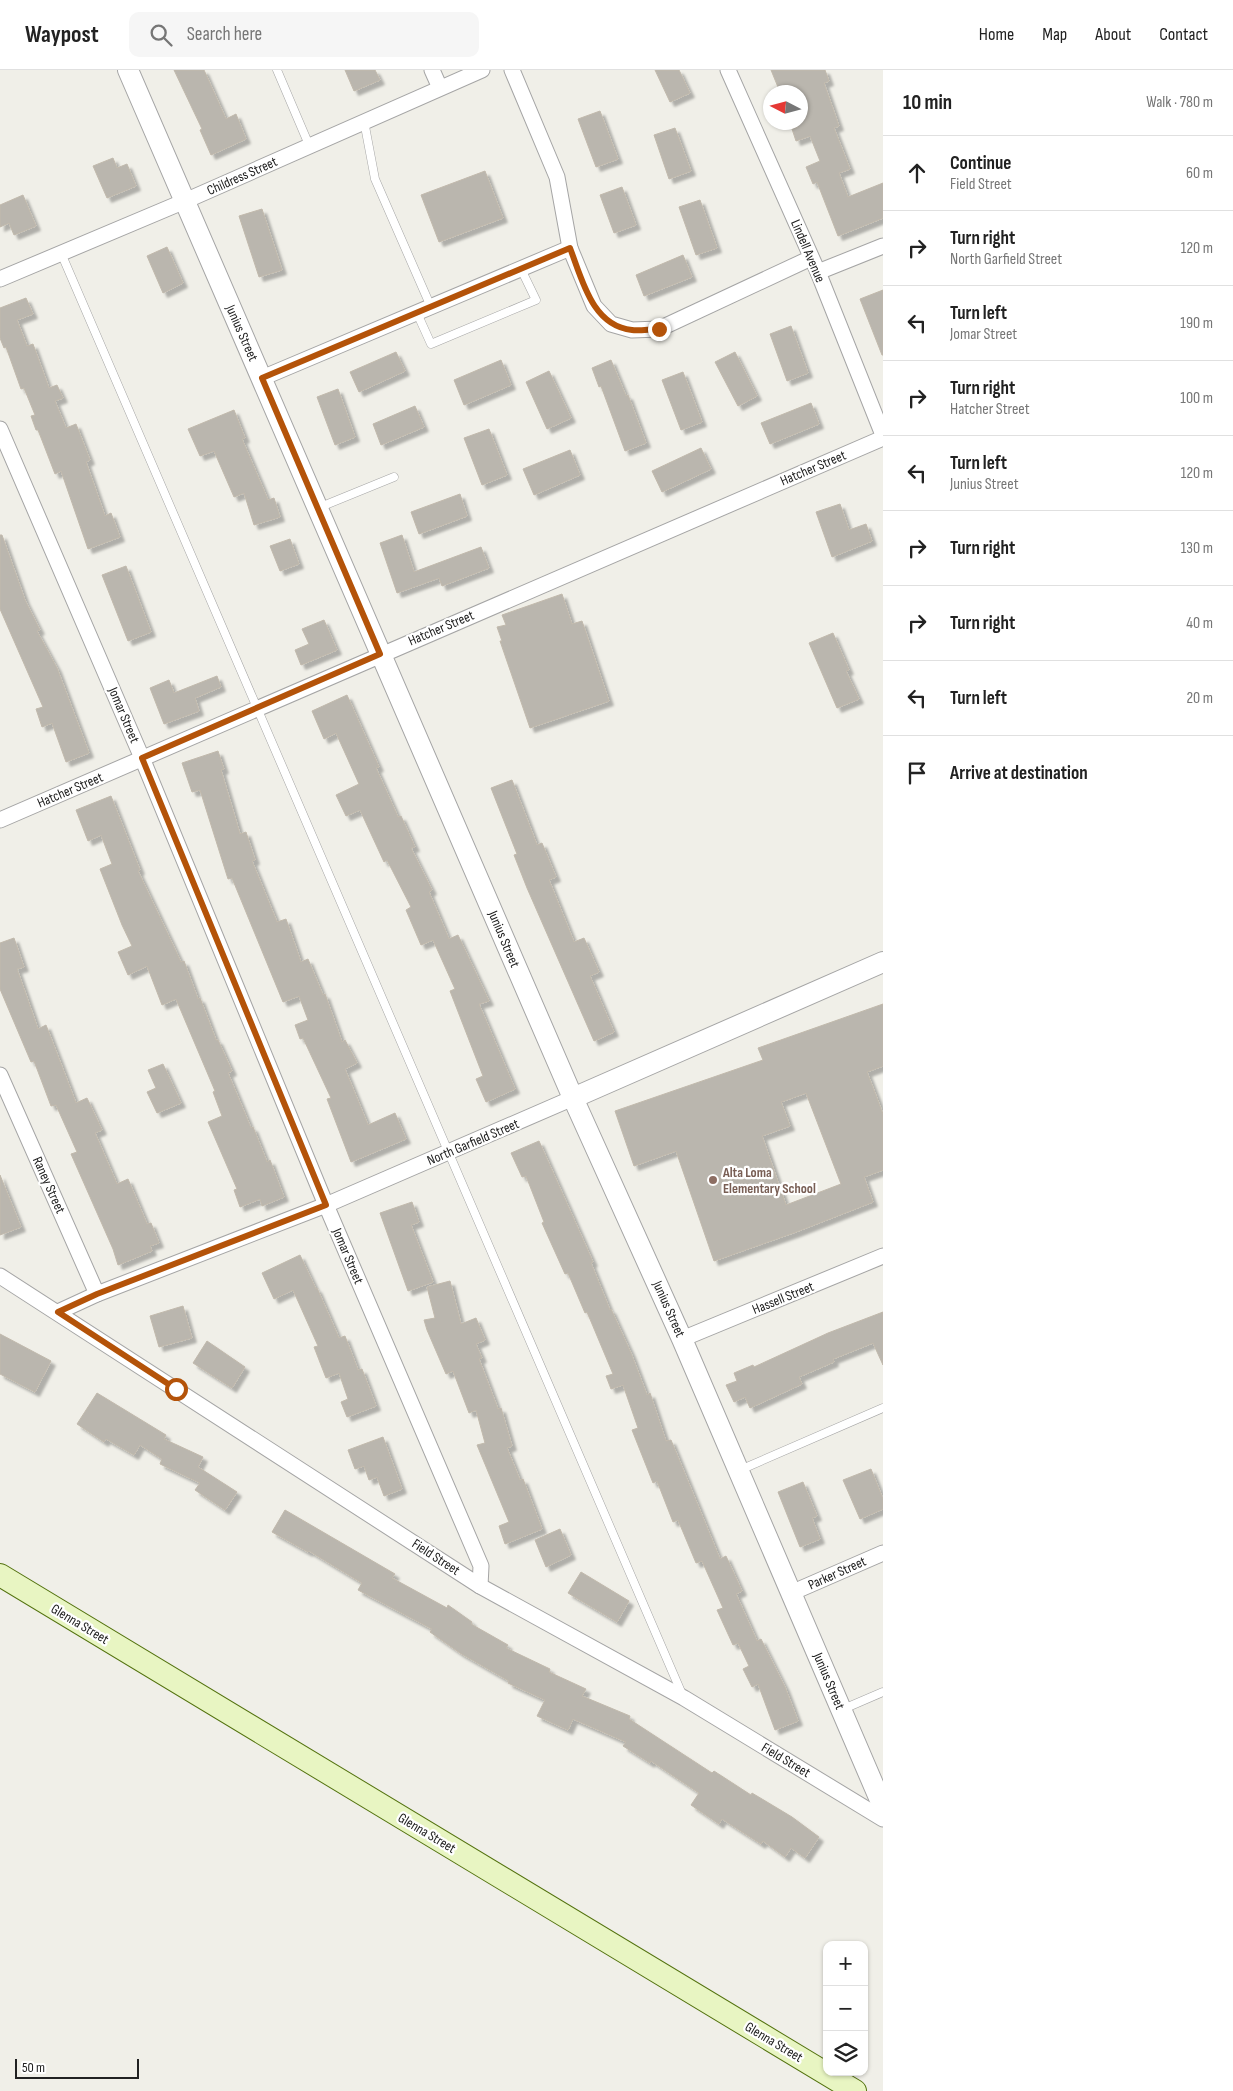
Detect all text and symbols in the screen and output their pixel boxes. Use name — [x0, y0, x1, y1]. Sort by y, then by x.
search box — [129, 12, 479, 57]
text: Waypost — [25, 20, 99, 49]
icon: search — [147, 21, 175, 49]
text: Search here — [187, 23, 262, 46]
text: Home — [979, 24, 1014, 45]
text: Map — [1042, 24, 1067, 45]
text: About — [1095, 24, 1131, 45]
text: Contact — [1159, 24, 1208, 45]
north arrow — [763, 85, 808, 130]
text: 10 min — [903, 90, 952, 115]
text: Walk · 780 m — [1146, 93, 1213, 112]
text: Continue — [950, 152, 1011, 175]
street label: Childress Street — [204, 153, 280, 199]
icon: ahead — [903, 159, 931, 187]
text: 60 m — [1186, 164, 1213, 183]
text: Field Street — [950, 175, 1012, 194]
street label: Lindell Avenue — [787, 217, 829, 285]
text: Turn right — [950, 227, 1015, 250]
icon: right — [903, 234, 931, 262]
text: 120 m — [1181, 239, 1213, 258]
text: North Garfield Street — [950, 250, 1062, 269]
street label: Junius Street — [222, 301, 262, 364]
text: Turn left — [950, 302, 1007, 325]
icon: left — [903, 309, 931, 337]
text: 190 m — [1180, 314, 1213, 333]
route end — [648, 318, 671, 341]
text: Jomar Street — [950, 325, 1017, 344]
text: Turn right — [950, 377, 1015, 400]
icon: right — [903, 384, 931, 412]
text: 100 m — [1180, 389, 1213, 408]
text: Hatcher Street — [950, 400, 1030, 419]
street label: Hatcher Street — [778, 447, 848, 489]
text: Turn left — [950, 452, 1007, 475]
icon: left — [903, 459, 931, 487]
text: 120 m — [1181, 464, 1213, 483]
text: Junius Street — [950, 475, 1019, 494]
icon: right — [903, 534, 931, 562]
text: Turn right — [950, 537, 1015, 560]
text: 130 m — [1181, 539, 1213, 558]
street label: Hatcher Street — [406, 607, 476, 649]
icon: right — [903, 609, 931, 637]
text: Turn right — [950, 612, 1015, 635]
text: 40 m — [1186, 614, 1213, 633]
street label: Jomar Street — [104, 684, 143, 745]
icon: left — [903, 684, 931, 712]
text: Turn left — [950, 687, 1007, 710]
text: 20 m — [1186, 689, 1213, 708]
icon: arrive — [903, 759, 931, 787]
text: Arrive at destination — [950, 762, 1088, 785]
street label: Hatcher Street — [35, 769, 105, 811]
street label: Junius Street — [484, 907, 524, 970]
street label: North Garfield Street — [425, 1115, 521, 1169]
street label: Raney Street — [29, 1154, 69, 1216]
place label: Alta Loma Elementary School — [722, 1164, 816, 1197]
marker: Alta Loma Elementary School — [707, 1174, 719, 1186]
street label: Jomar Street — [328, 1225, 367, 1286]
street label: Junius Street — [649, 1277, 689, 1340]
street label: Hassell Street — [750, 1278, 816, 1318]
route start — [165, 1378, 188, 1401]
street label: Field Street — [409, 1535, 463, 1579]
street label: Parker Street — [805, 1553, 869, 1593]
street label: Glenna Street — [48, 1600, 112, 1648]
street label: Junius Street — [809, 1649, 849, 1712]
street label: Field Street — [758, 1739, 814, 1781]
street label: Glenna Street — [395, 1809, 459, 1857]
map controls — [823, 1941, 868, 2076]
button: + — [823, 1941, 868, 1986]
button: − — [823, 1986, 868, 2031]
street label: Glenna Street — [742, 2018, 806, 2066]
button: layers — [823, 2031, 868, 2076]
scale bar — [15, 2056, 139, 2079]
text: 50 m — [22, 2059, 45, 2076]

